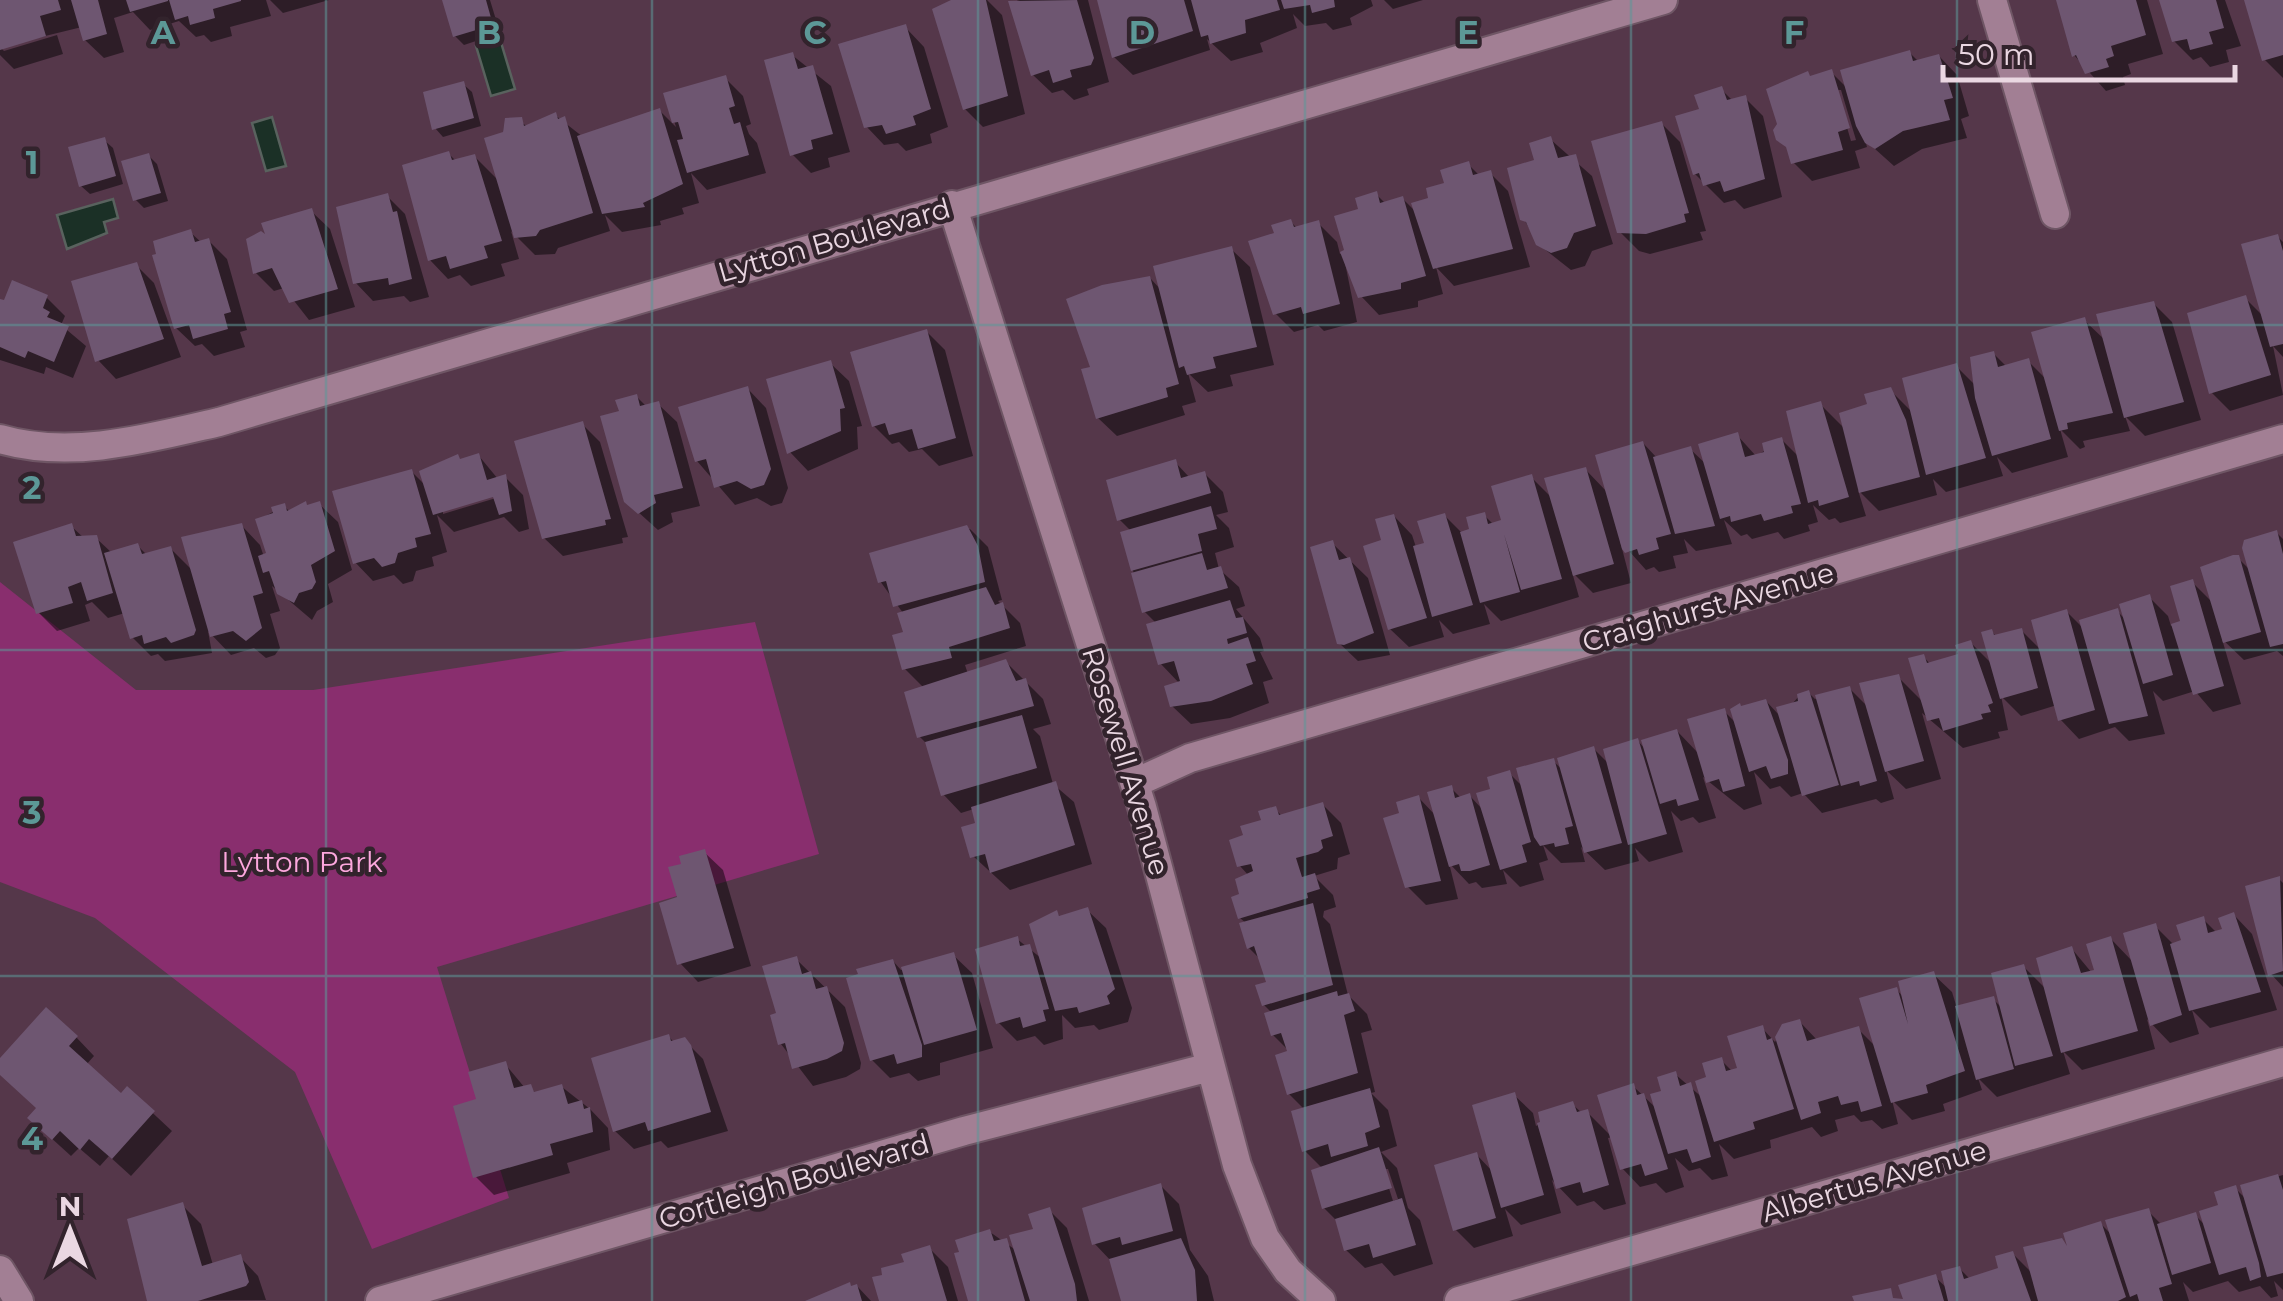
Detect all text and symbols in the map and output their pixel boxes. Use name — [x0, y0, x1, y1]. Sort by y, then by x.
text: A — [150, 13, 176, 52]
text: B — [477, 13, 501, 52]
text: C — [803, 13, 827, 52]
text: D — [1129, 13, 1155, 52]
text: E — [1457, 13, 1479, 52]
text: F — [1784, 13, 1804, 52]
scale bar — [1943, 20, 2236, 82]
text: 50 m — [1958, 36, 2035, 73]
text: 1 — [26, 143, 38, 182]
street label: Lytton Boulevard — [714, 191, 954, 289]
text: 2 — [23, 468, 41, 507]
street label: Craighurst Avenue — [1578, 555, 1838, 659]
street label: Rosewell Avenue — [1075, 643, 1177, 879]
text: 3 — [22, 793, 41, 832]
park label: Lytton Park — [221, 845, 383, 879]
text: 4 — [21, 1119, 43, 1158]
street label: Cortleigh Boulevard — [655, 1126, 933, 1236]
street label: Albertus Avenue — [1758, 1133, 1990, 1229]
north arrow — [20, 1181, 120, 1281]
text: N — [59, 1189, 81, 1223]

